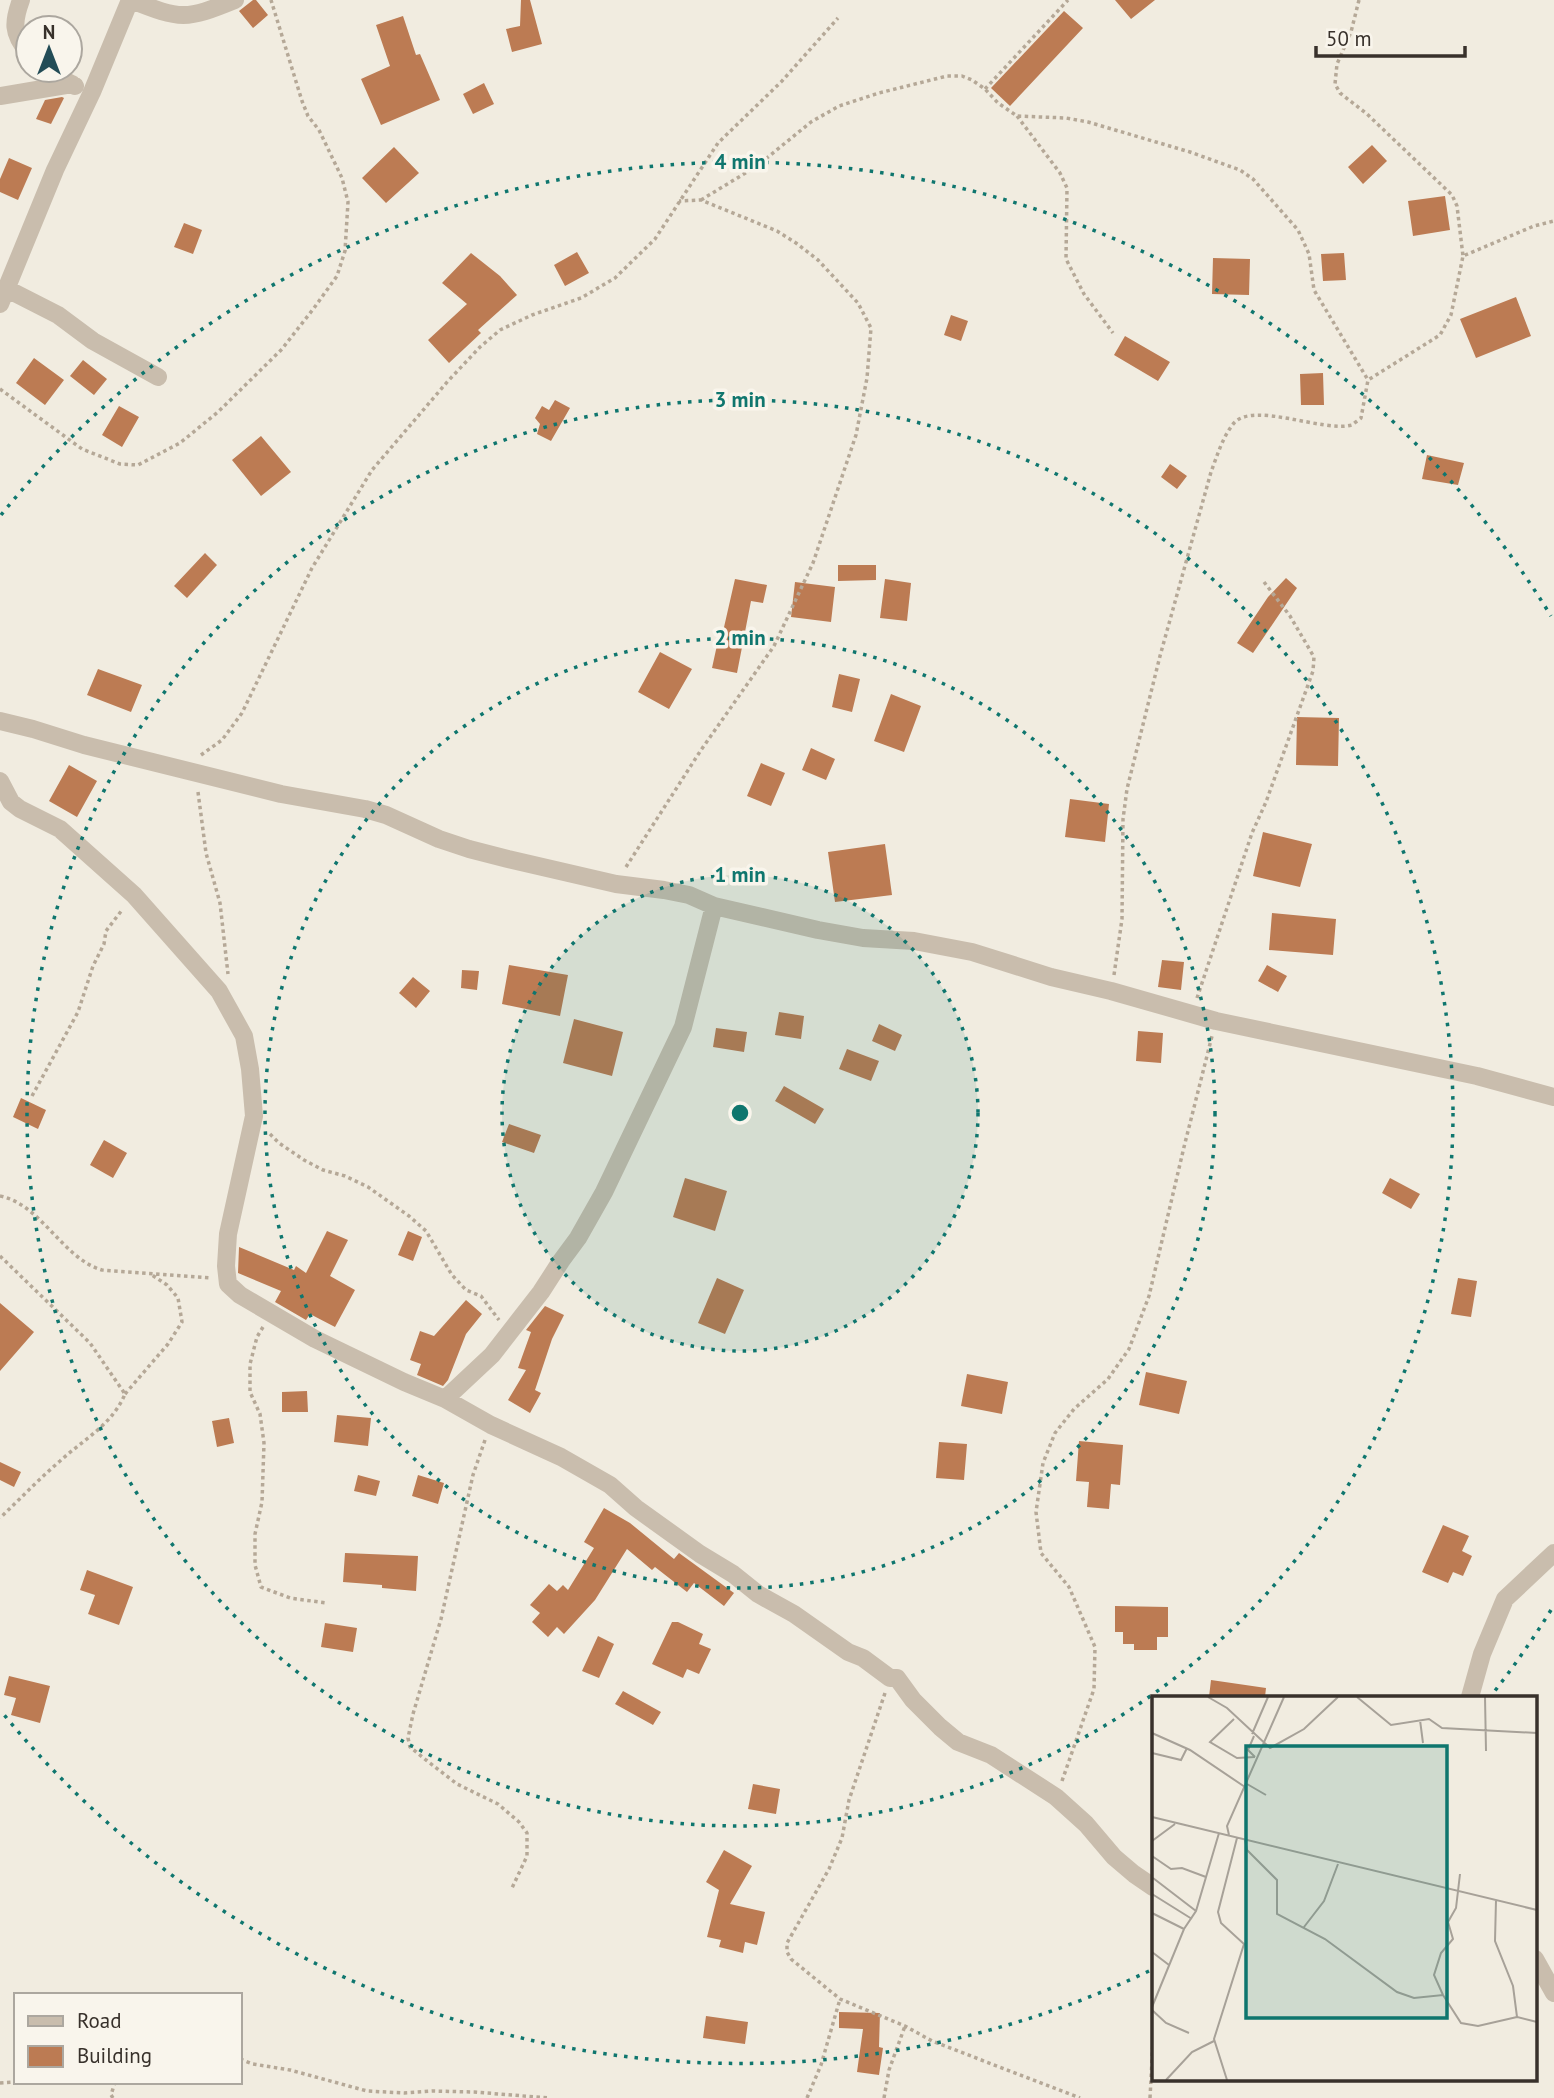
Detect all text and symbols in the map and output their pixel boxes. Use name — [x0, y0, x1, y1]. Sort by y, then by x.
north arrow — [14, 14, 84, 84]
scale bar — [1316, 14, 1465, 58]
text: N — [43, 20, 55, 44]
text: 50 m — [1326, 25, 1372, 52]
text: 4 min — [714, 148, 766, 175]
text: 3 min — [714, 386, 766, 413]
text: 2 min — [714, 624, 766, 651]
text: 1 min — [714, 861, 766, 888]
centre of rings — [728, 1101, 752, 1125]
inset map — [1152, 1696, 1536, 2080]
legend — [14, 1993, 242, 2084]
text: Road — [77, 2007, 121, 2034]
text: Building — [77, 2042, 152, 2069]

